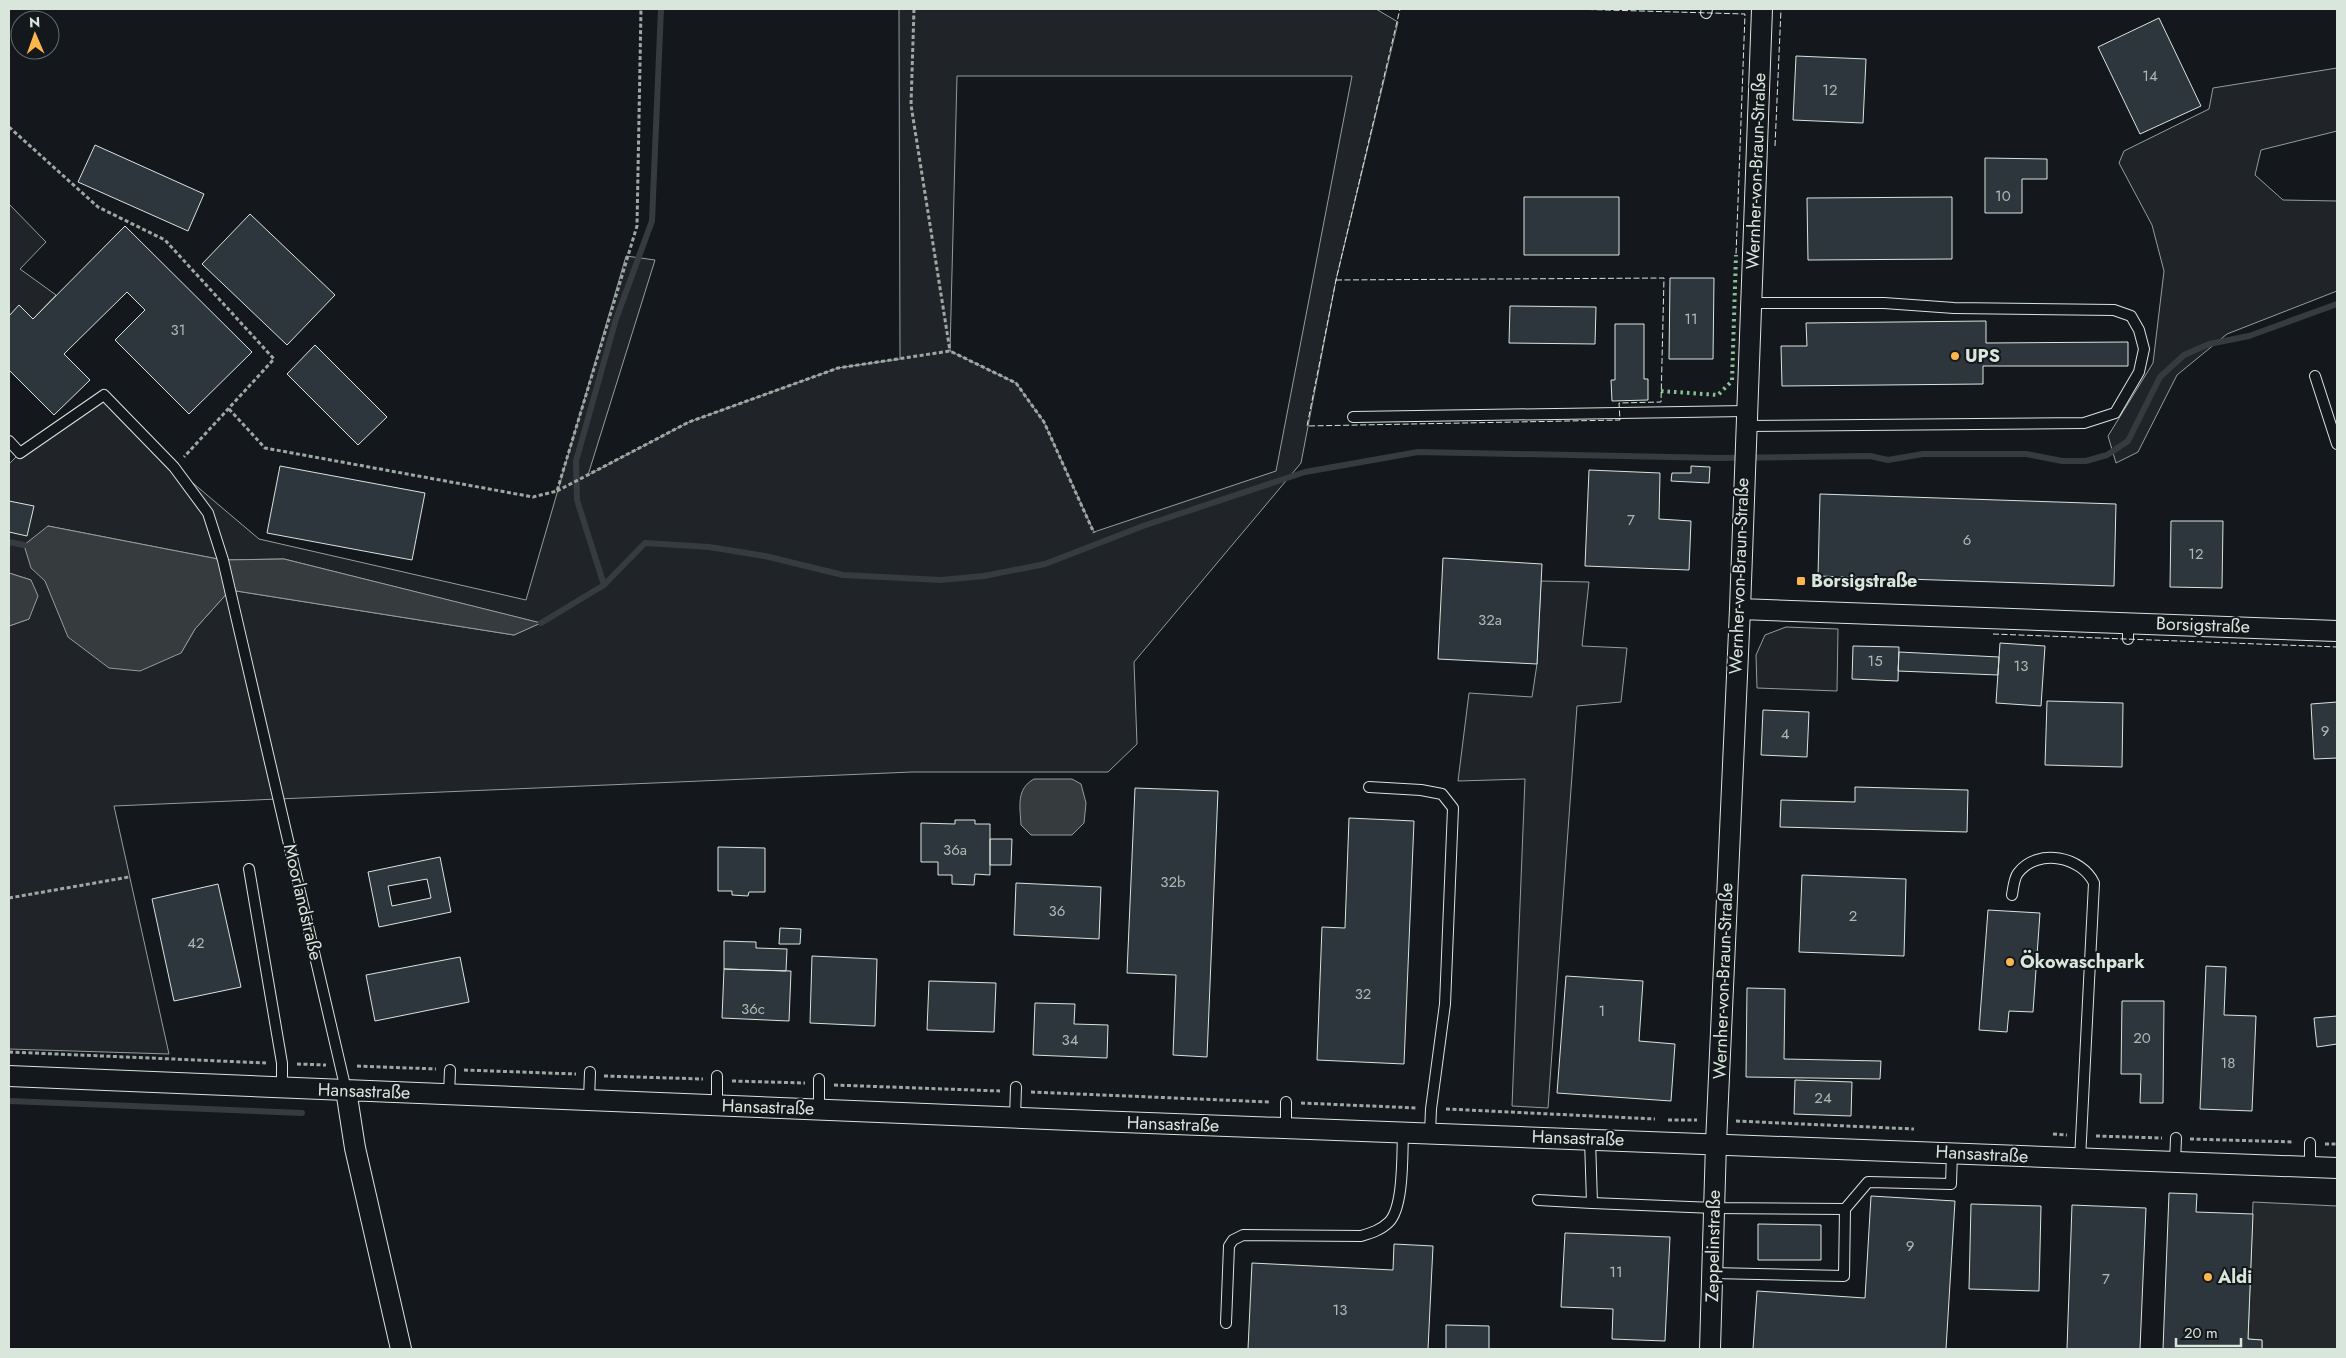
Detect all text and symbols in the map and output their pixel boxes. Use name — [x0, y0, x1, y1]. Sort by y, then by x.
north arrow — [10, 10, 60, 60]
text: N — [29, 12, 40, 32]
house number: 14 — [2142, 65, 2158, 87]
street label: Wernher-von-Braun-Straße — [1740, 72, 1772, 270]
house number: 12 — [1822, 79, 1838, 101]
house number: 10 — [1995, 185, 2011, 207]
house number: 11 — [1684, 308, 1698, 330]
house number: 31 — [171, 319, 185, 341]
place label: UPS — [1965, 343, 2000, 369]
marker: UPS — [1949, 350, 1961, 362]
street label: Wernher-von-Braun-Straße — [1723, 477, 1755, 675]
house number: 7 — [1627, 509, 1635, 531]
house number: 6 — [1963, 529, 1971, 551]
house number: 12 — [2188, 543, 2204, 565]
place label: Borsigstraße — [1811, 568, 1917, 594]
marker: Borsigstraße — [1795, 575, 1807, 587]
house number: 32a — [1478, 609, 1502, 631]
street label: Borsigstraße — [2156, 610, 2250, 640]
house number: 15 — [1867, 650, 1883, 672]
house number: 13 — [2014, 655, 2028, 677]
house number: 9 — [2321, 720, 2329, 742]
house number: 4 — [1781, 723, 1790, 745]
house number: 36a — [943, 839, 967, 861]
street label: Moorlandstraße — [277, 841, 329, 963]
house number: 32b — [1160, 871, 1186, 893]
street label: Wernher-von-Braun-Straße — [1707, 882, 1739, 1080]
house number: 36 — [1049, 900, 1065, 922]
house number: 2 — [1849, 905, 1857, 927]
house number: 42 — [187, 932, 205, 954]
place label: Ökowaschpark — [2020, 949, 2145, 975]
marker: Ökowaschpark — [2004, 956, 2016, 968]
house number: 32 — [1355, 983, 1371, 1005]
house number: 36c — [741, 998, 765, 1020]
house number: 1 — [1599, 1000, 1605, 1022]
house number: 20 — [2133, 1027, 2151, 1049]
house number: 34 — [1062, 1029, 1079, 1051]
house number: 18 — [2221, 1052, 2235, 1074]
street label: Hansastraße — [317, 1076, 411, 1106]
house number: 24 — [1814, 1087, 1832, 1109]
street label: Hansastraße — [721, 1092, 815, 1122]
street label: Hansastraße — [1126, 1109, 1220, 1139]
street label: Hansastraße — [1531, 1123, 1625, 1153]
street label: Hansastraße — [1935, 1139, 2029, 1169]
street label: Zeppelinstraße — [1699, 1190, 1727, 1302]
house number: 9 — [1906, 1235, 1914, 1257]
house number: 11 — [1609, 1261, 1623, 1283]
place label: Aldi — [2217, 1264, 2252, 1290]
house number: 7 — [2102, 1268, 2110, 1290]
marker: Aldi — [2202, 1271, 2214, 1283]
house number: 13 — [1333, 1299, 1347, 1321]
scale bar — [2176, 1316, 2241, 1348]
text: 20 m — [2184, 1322, 2218, 1344]

